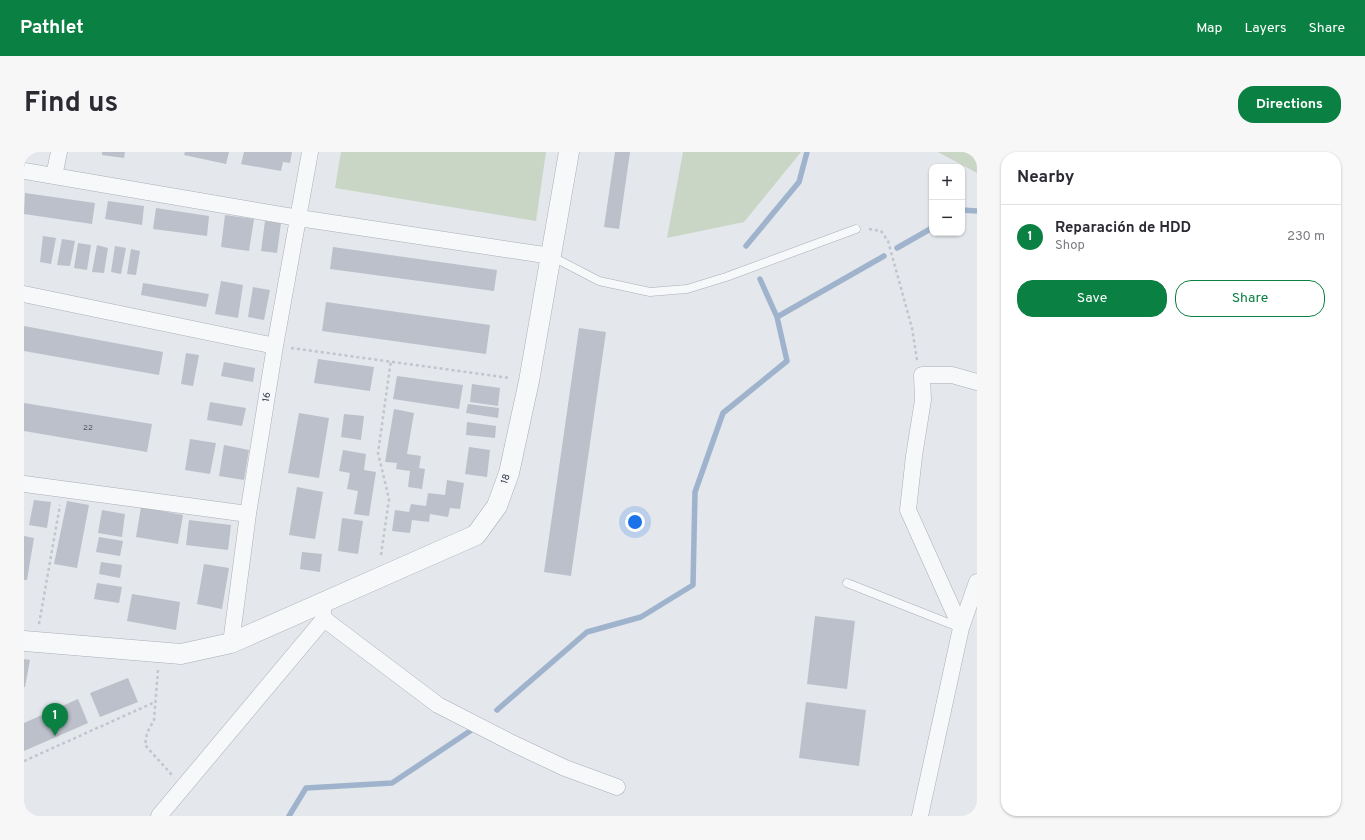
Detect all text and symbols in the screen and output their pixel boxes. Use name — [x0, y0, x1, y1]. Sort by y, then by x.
text: Pathlet — [20, 16, 84, 40]
text: Map — [1196, 20, 1222, 37]
text: Layers — [1244, 20, 1286, 37]
text: Share — [1308, 20, 1345, 37]
text: Find us — [24, 86, 118, 122]
button: Directions — [1238, 86, 1341, 123]
map controls — [929, 164, 965, 236]
button: + — [929, 164, 965, 200]
text: Nearby — [1017, 167, 1074, 189]
button: − — [929, 200, 965, 236]
text: Reparación de HDD — [1055, 219, 1191, 238]
text: 1 — [1027, 229, 1033, 245]
text: 230 m — [1287, 229, 1325, 245]
text: Shop — [1055, 238, 1085, 254]
button: Save — [1017, 280, 1167, 317]
button: Share — [1175, 280, 1325, 317]
street label: 16 — [260, 391, 274, 403]
house number: 22 — [83, 423, 93, 433]
street label: 18 — [498, 472, 514, 486]
your location — [625, 512, 645, 532]
pin: 1 — [42, 703, 68, 736]

